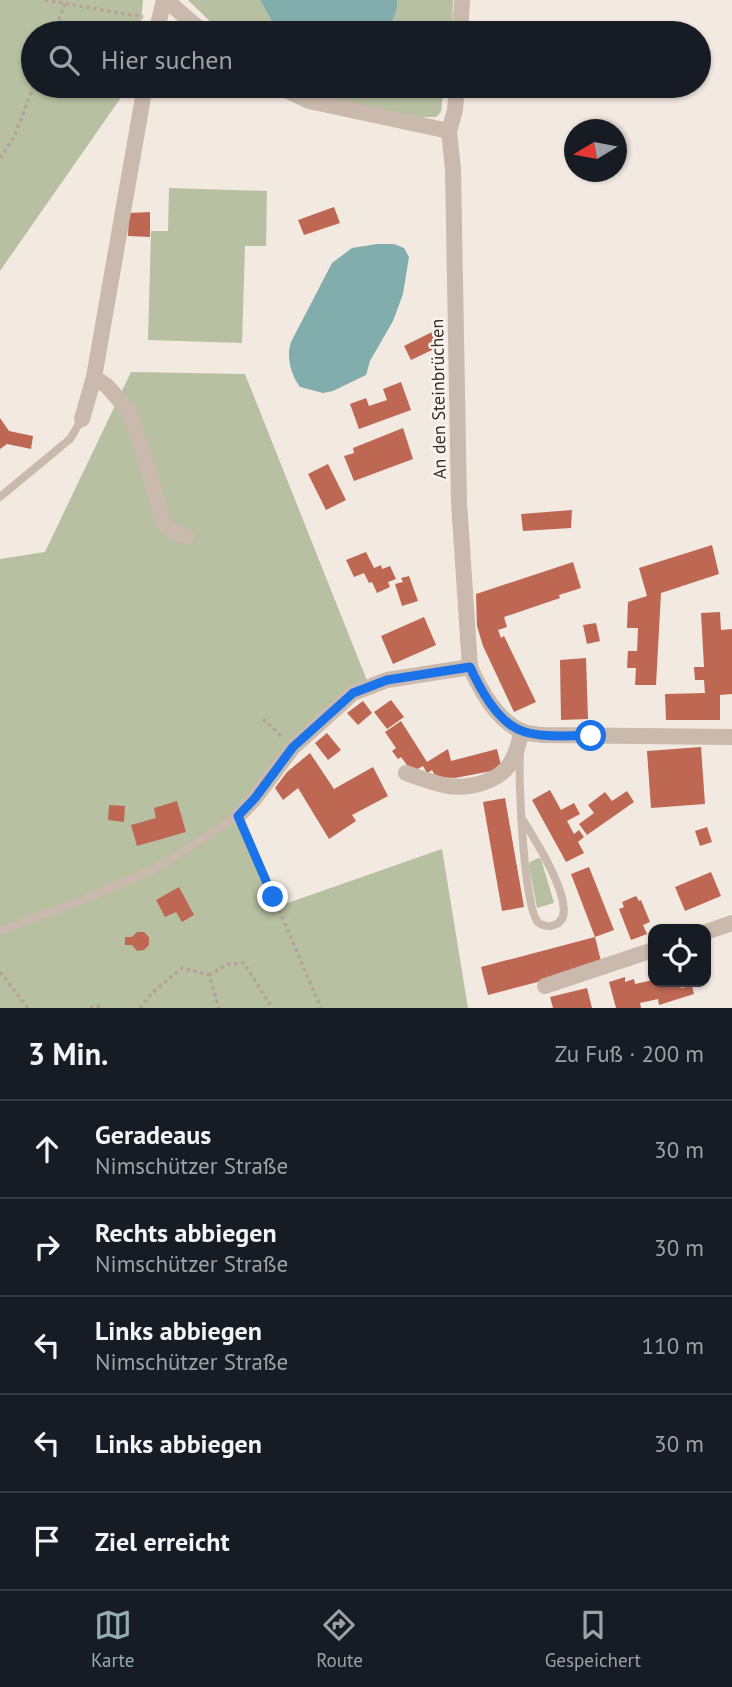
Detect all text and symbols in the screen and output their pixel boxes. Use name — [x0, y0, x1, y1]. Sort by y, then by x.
search box — [21, 21, 711, 98]
icon: search — [45, 41, 83, 79]
text: Hier suchen — [101, 43, 233, 76]
north arrow — [564, 119, 627, 182]
street label: An den Steinbrüchen — [425, 319, 451, 479]
route start — [575, 720, 606, 751]
route end — [257, 881, 288, 912]
map controls — [648, 924, 711, 987]
button: locate — [648, 924, 711, 987]
text: 3 Min. — [28, 1034, 108, 1073]
text: Zu Fuß · 200 m — [555, 1039, 704, 1068]
text: Geradeaus — [95, 1118, 211, 1151]
icon: ahead — [28, 1130, 66, 1168]
text: 30 m — [654, 1135, 704, 1164]
text: Nimschützer Straße — [95, 1151, 288, 1180]
text: Rechts abbiegen — [95, 1216, 277, 1249]
icon: right — [28, 1228, 66, 1266]
text: 30 m — [654, 1233, 704, 1262]
text: Nimschützer Straße — [95, 1249, 288, 1278]
text: Links abbiegen — [95, 1314, 262, 1347]
icon: left — [28, 1326, 66, 1364]
text: 110 m — [642, 1331, 704, 1360]
text: Nimschützer Straße — [95, 1347, 288, 1376]
icon: left — [28, 1424, 66, 1462]
text: Links abbiegen — [95, 1427, 262, 1460]
text: 30 m — [654, 1429, 704, 1458]
icon: arrive — [28, 1522, 66, 1560]
text: Ziel erreicht — [95, 1525, 230, 1558]
tab: Karte — [91, 1606, 134, 1672]
tab: Route — [316, 1606, 363, 1672]
tab: Gespeichert — [545, 1606, 641, 1672]

